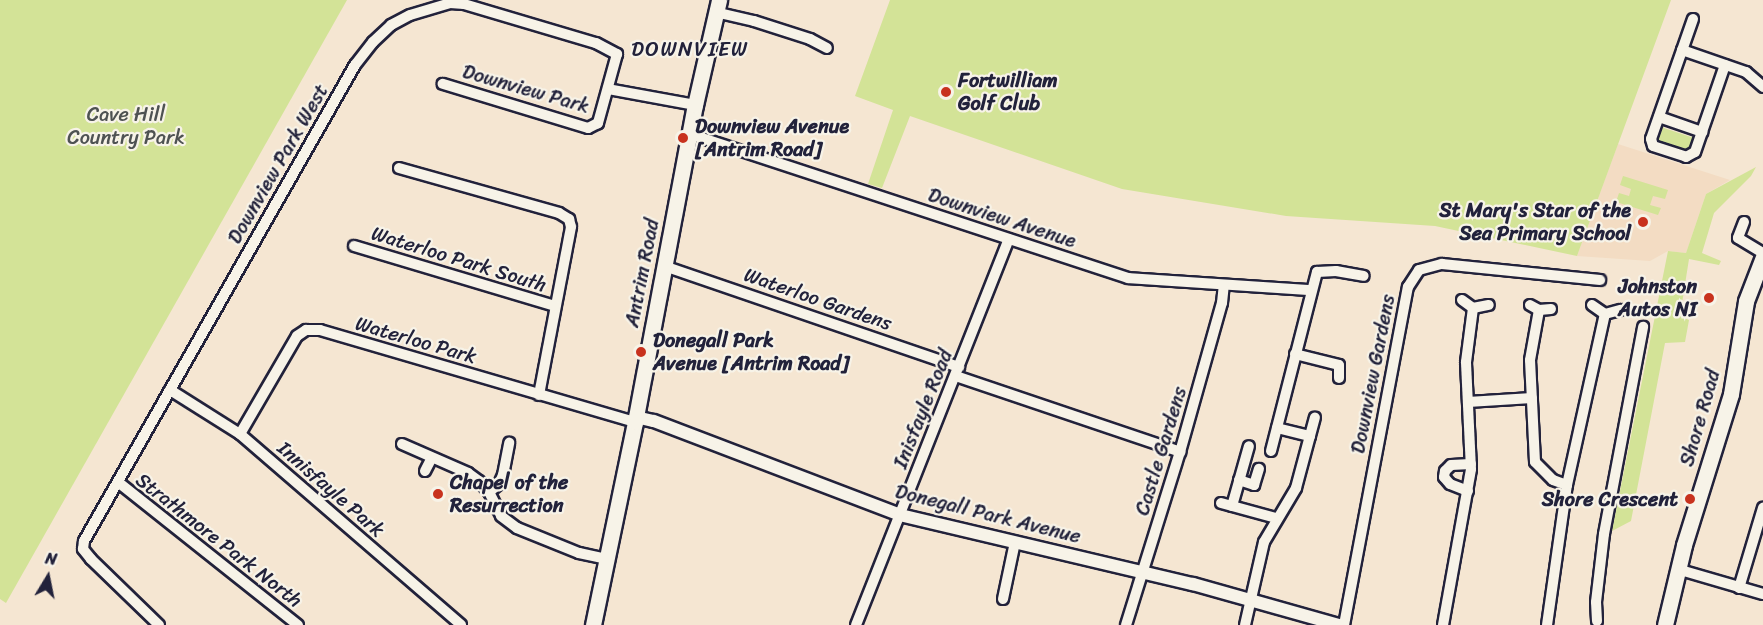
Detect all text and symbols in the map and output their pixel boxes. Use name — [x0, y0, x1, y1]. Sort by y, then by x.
district label: DOWNVIEW — [632, 36, 748, 62]
street label: Downview Park — [460, 59, 592, 119]
place label: Fortwilliam Golf Club — [958, 68, 1058, 115]
street label: Downview Park West — [223, 80, 333, 248]
marker: Fortwilliam Golf Club — [939, 85, 953, 99]
park label: Cave Hill Country Park — [67, 103, 185, 150]
place label: Downview Avenue [Antrim Road] — [695, 114, 849, 161]
marker: Downview Avenue [Antrim Road] — [676, 131, 690, 145]
street label: Downview Avenue — [925, 183, 1079, 253]
place label: St Mary's Star of the Sea Primary School — [1440, 198, 1631, 245]
marker: St Mary's Star of the Sea Primary School — [1636, 215, 1650, 229]
street label: Antrim Road — [620, 217, 664, 329]
street label: Waterloo Park South — [368, 221, 550, 297]
street label: Waterloo Gardens — [741, 262, 895, 336]
place label: Johnston Autos NI — [1618, 274, 1697, 321]
marker: Johnston Autos NI — [1702, 291, 1716, 305]
street label: Downview Gardens — [1346, 292, 1400, 456]
street label: Waterloo Park — [353, 311, 479, 369]
place label: Donegall Park Avenue [Antrim Road] — [653, 328, 850, 375]
marker: Donegall Park Avenue [Antrim Road] — [634, 345, 648, 359]
street label: Inisfayle Road — [888, 346, 958, 472]
street label: Shore Road — [1675, 367, 1725, 469]
street label: Castle Gardens — [1130, 384, 1192, 518]
street label: Innisfayle Park — [273, 436, 389, 542]
street label: Strathmore Park North — [131, 468, 307, 612]
place label: Chapel of the Resurrection — [450, 470, 568, 517]
street label: Donegall Park Avenue — [893, 479, 1083, 549]
marker: Chapel of the Resurrection — [431, 487, 445, 501]
place label: Shore Crescent — [1541, 487, 1678, 511]
marker: Shore Crescent — [1683, 492, 1697, 506]
text: N — [43, 544, 59, 574]
north arrow — [18, 547, 78, 607]

